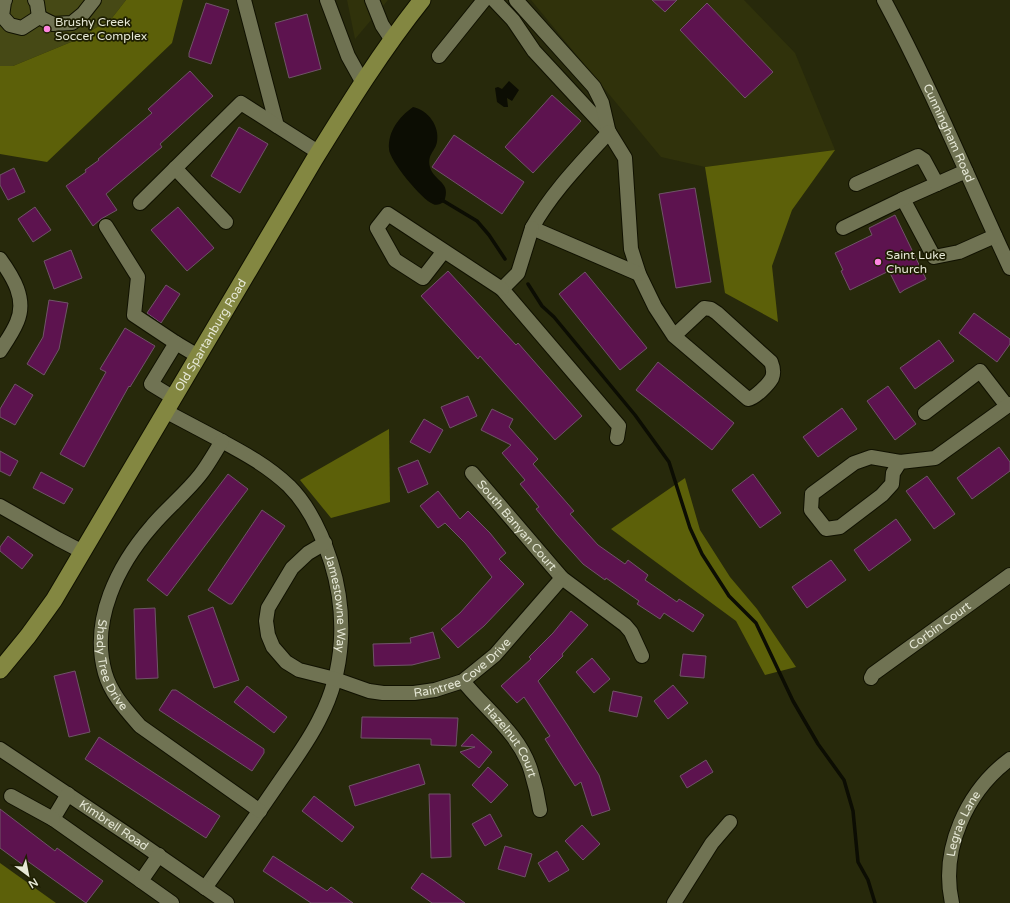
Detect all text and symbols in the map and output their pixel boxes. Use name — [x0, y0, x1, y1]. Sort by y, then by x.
place label: Brushy Creek Soccer Complex — [55, 15, 147, 43]
marker: Brushy Creek Soccer Complex — [42, 24, 52, 34]
street label: Cunningham Road — [920, 82, 977, 184]
place label: Saint Luke Church — [886, 248, 946, 276]
marker: Saint Luke Church — [873, 257, 883, 267]
street label: Old Spartanburg Road — [172, 276, 249, 394]
street label: South Banyan Court — [474, 477, 560, 574]
street label: Jamestowne Way — [322, 553, 348, 654]
street label: Corbin Court — [906, 598, 974, 653]
street label: Shady Tree Drive — [94, 618, 131, 713]
street label: Raintree Cove Drive — [413, 635, 514, 700]
street label: Hazelnut Court — [481, 701, 540, 779]
street label: Legrae Lane — [944, 788, 983, 858]
street label: Kimbrell Road — [77, 797, 151, 853]
north arrow — [8, 855, 48, 895]
text: N — [26, 875, 40, 891]

